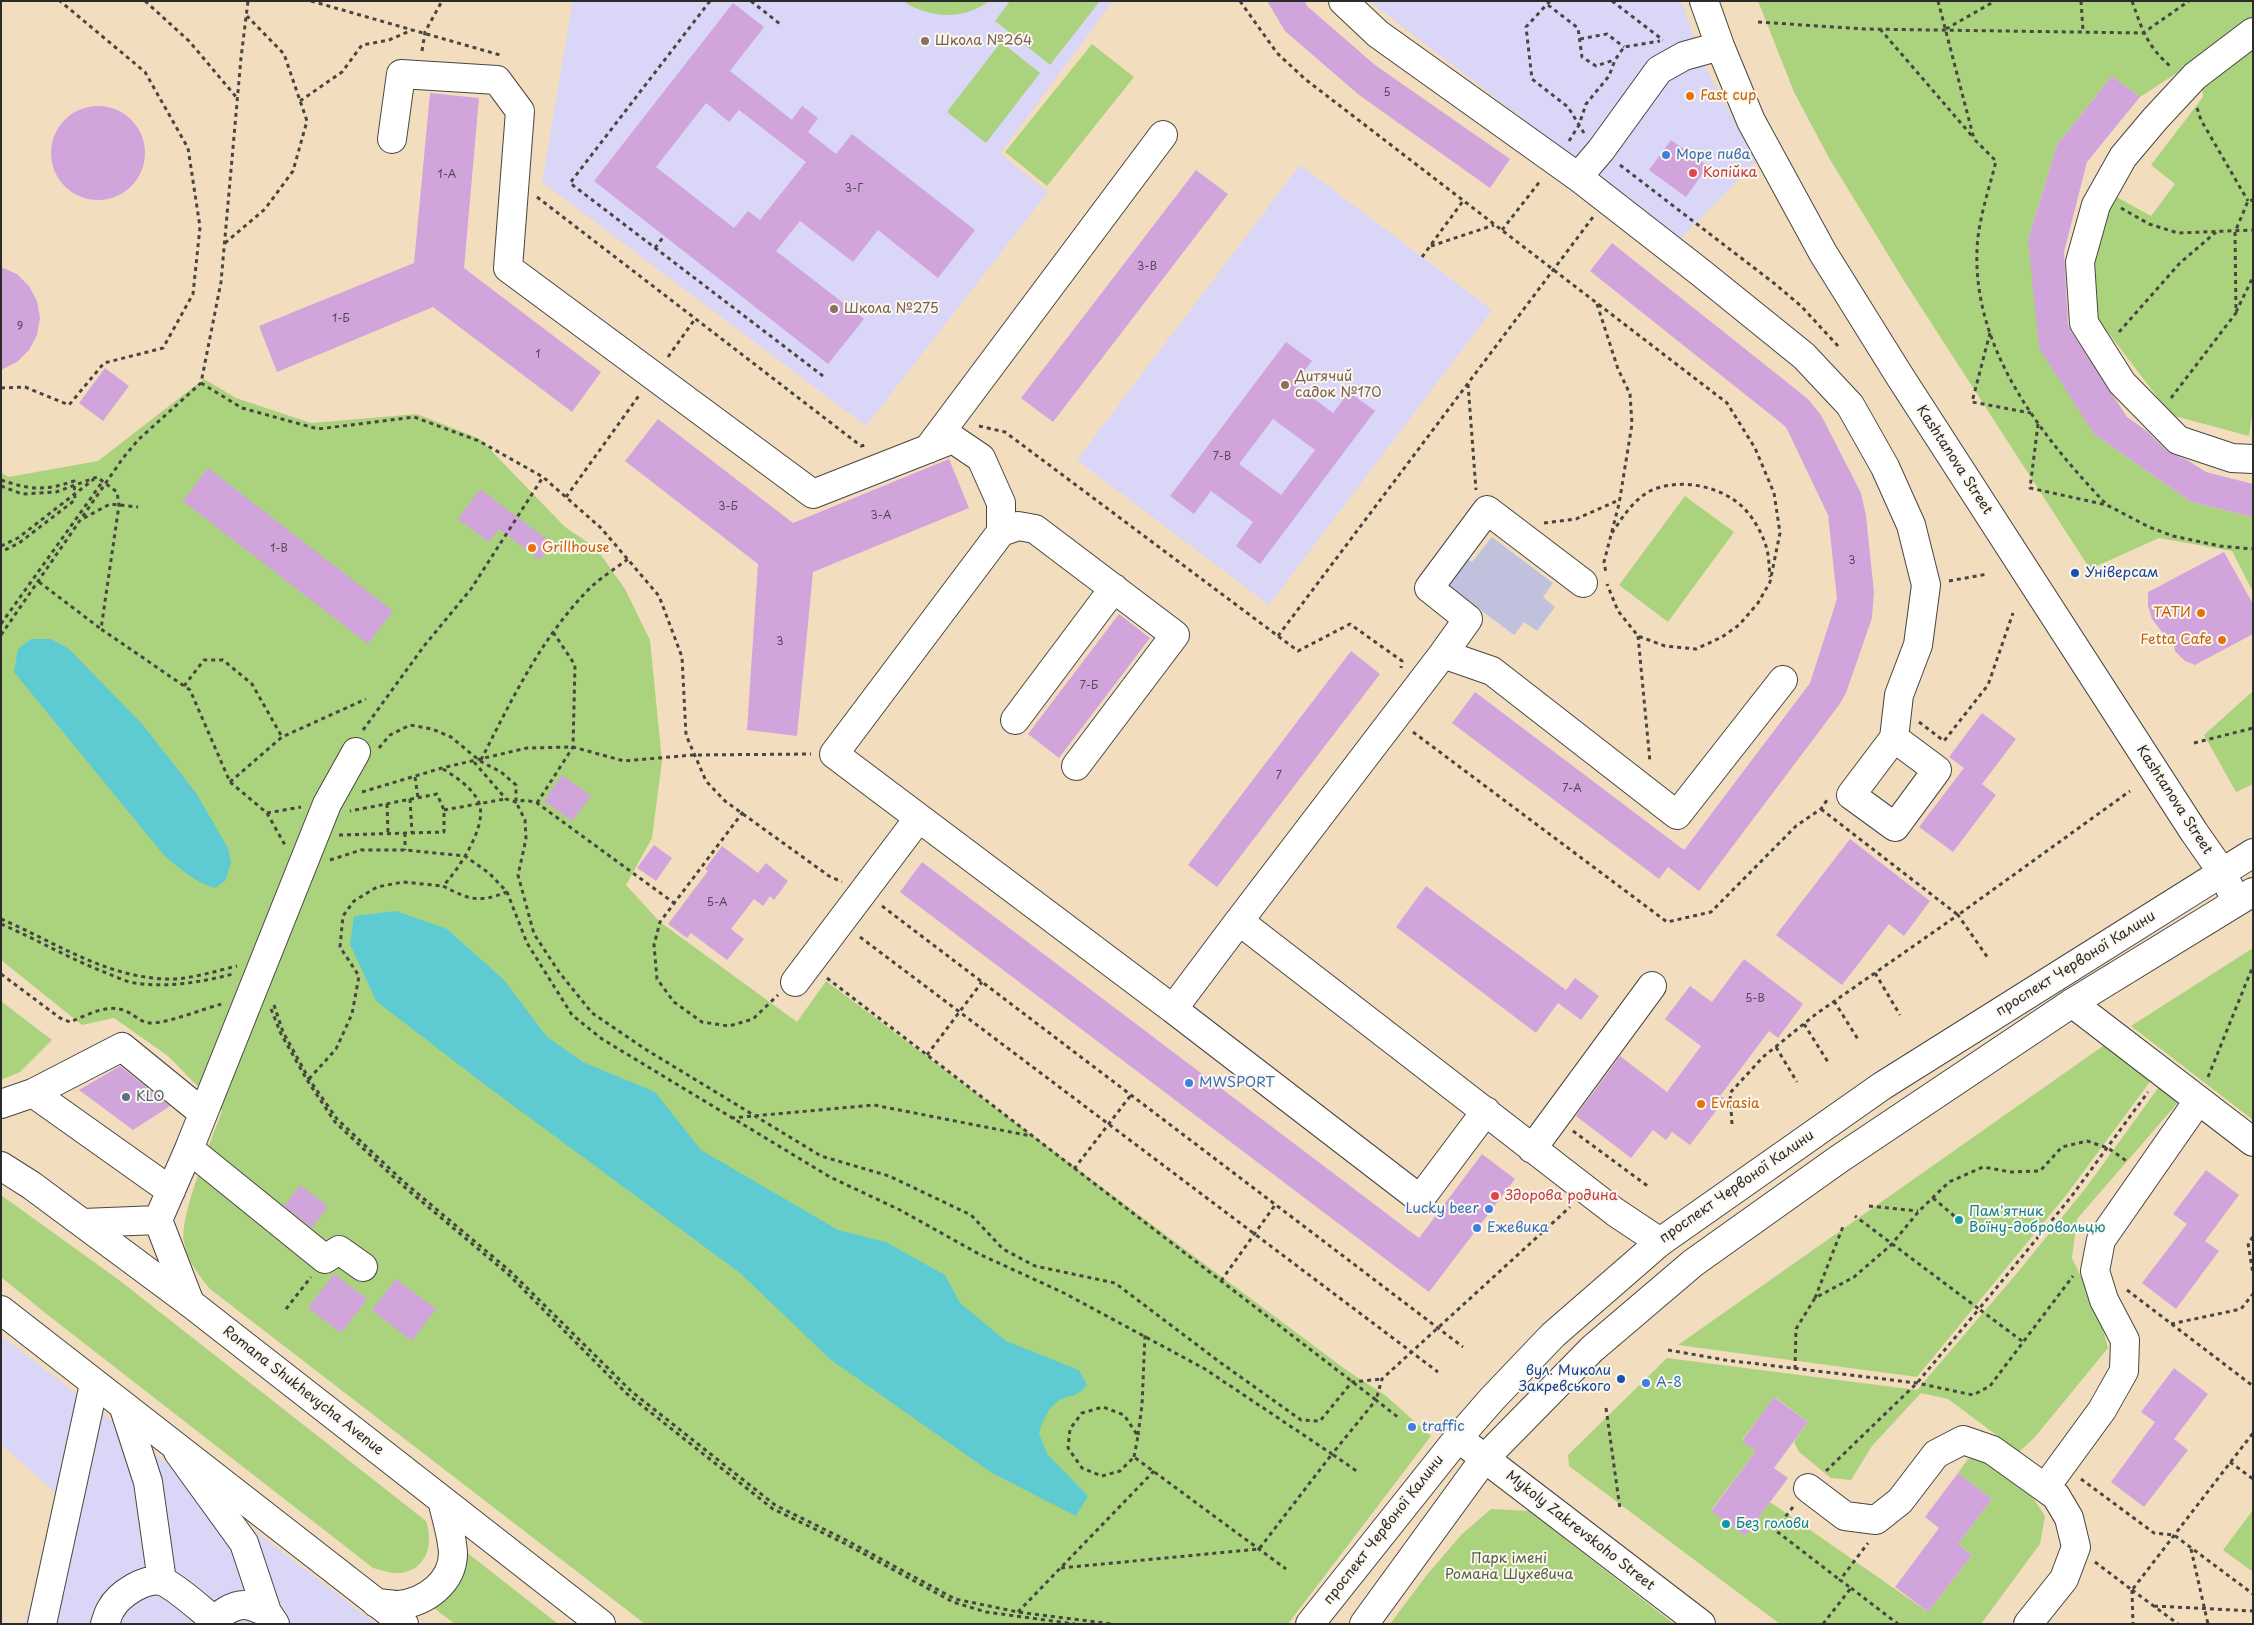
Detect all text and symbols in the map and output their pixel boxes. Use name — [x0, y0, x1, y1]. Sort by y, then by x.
place label: Школа №264 — [935, 33, 1032, 49]
marker: Школа №264 — [919, 35, 931, 47]
house number: 5 — [1383, 86, 1391, 100]
place label: Fast cup — [1700, 88, 1756, 104]
marker: Fast cup — [1684, 90, 1696, 102]
place label: Море пива — [1676, 147, 1750, 163]
marker: Море пива — [1660, 149, 1672, 161]
place label: Копійка — [1703, 165, 1757, 181]
marker: Копійка — [1687, 167, 1699, 179]
house number: 1-А — [438, 168, 456, 182]
house number: 3-Г — [845, 182, 863, 196]
house number: 3-В — [1137, 260, 1157, 274]
place label: Школа №275 — [844, 301, 939, 317]
marker: Школа №275 — [828, 303, 840, 315]
house number: 1-Б — [332, 312, 350, 326]
house number: 9 — [17, 320, 23, 334]
house number: 1 — [536, 348, 540, 362]
place label: Дитячий садок №170 — [1295, 369, 1381, 402]
marker: Дитячий садок №170 — [1279, 379, 1291, 391]
street label: Kashtanova Street — [1912, 402, 1996, 518]
house number: 7-В — [1213, 450, 1231, 464]
house number: 3-Б — [718, 500, 738, 514]
house number: 3-А — [871, 509, 891, 523]
place label: Grillhouse — [542, 540, 610, 556]
house number: 1-В — [270, 542, 288, 556]
marker: Grillhouse — [526, 542, 538, 554]
house number: 3 — [1848, 554, 1856, 568]
place label: Універсам — [2085, 565, 2159, 581]
marker: Універсам — [2069, 567, 2081, 579]
place label: ТАТИ — [2153, 605, 2191, 621]
marker: ТАТИ — [2195, 607, 2207, 619]
place label: Fetta Cafe — [2140, 632, 2212, 648]
marker: Fetta Cafe — [2216, 634, 2228, 646]
house number: 3 — [776, 635, 784, 649]
house number: 7-Б — [1080, 679, 1098, 693]
street label: Kashtanova Street — [2132, 742, 2216, 858]
house number: 7 — [1276, 769, 1282, 783]
house number: 7-А — [1562, 782, 1582, 796]
house number: 5-А — [707, 896, 727, 910]
street label: проспект Червоної Калини — [1993, 908, 2159, 1020]
house number: 5-В — [1745, 992, 1765, 1006]
place label: MWSPORT — [1199, 1075, 1275, 1091]
marker: MWSPORT — [1183, 1077, 1195, 1089]
place label: KLO — [136, 1089, 165, 1105]
marker: KLO — [120, 1091, 132, 1103]
place label: Evrasia — [1711, 1096, 1760, 1112]
marker: Evrasia — [1695, 1098, 1707, 1110]
street label: проспект Червоної Калини — [1656, 1127, 1818, 1247]
place label: Здорова родина — [1505, 1188, 1617, 1204]
marker: Здорова родина — [1489, 1190, 1501, 1202]
place label: Lucky beer — [1405, 1201, 1479, 1217]
marker: Lucky beer — [1483, 1203, 1495, 1215]
place label: Пам'ятник Воїну-добровольцю — [1969, 1204, 2106, 1236]
marker: Пам'ятник Воїну-добровольцю — [1953, 1214, 1965, 1226]
place label: Ежевика — [1487, 1220, 1549, 1236]
marker: Ежевика — [1471, 1222, 1483, 1234]
street label: Romana Shukhevycha Avenue — [219, 1323, 387, 1459]
place label: вул. Миколи Закревського — [1519, 1363, 1611, 1395]
marker: вул. Миколи Закревського — [1615, 1373, 1627, 1385]
place label: А-8 — [1656, 1375, 1682, 1391]
marker: А-8 — [1640, 1377, 1652, 1389]
place label: traffic — [1422, 1419, 1465, 1435]
marker: traffic — [1406, 1421, 1418, 1433]
street label: проспект Червоної Калини — [1320, 1452, 1448, 1608]
street label: Mykoly Zakrevskoho Street — [1502, 1468, 1658, 1594]
place label: Без голови — [1736, 1516, 1809, 1532]
marker: Без голови — [1720, 1518, 1732, 1530]
park label: Парк імені Романа Шухевича — [1445, 1551, 1573, 1584]

